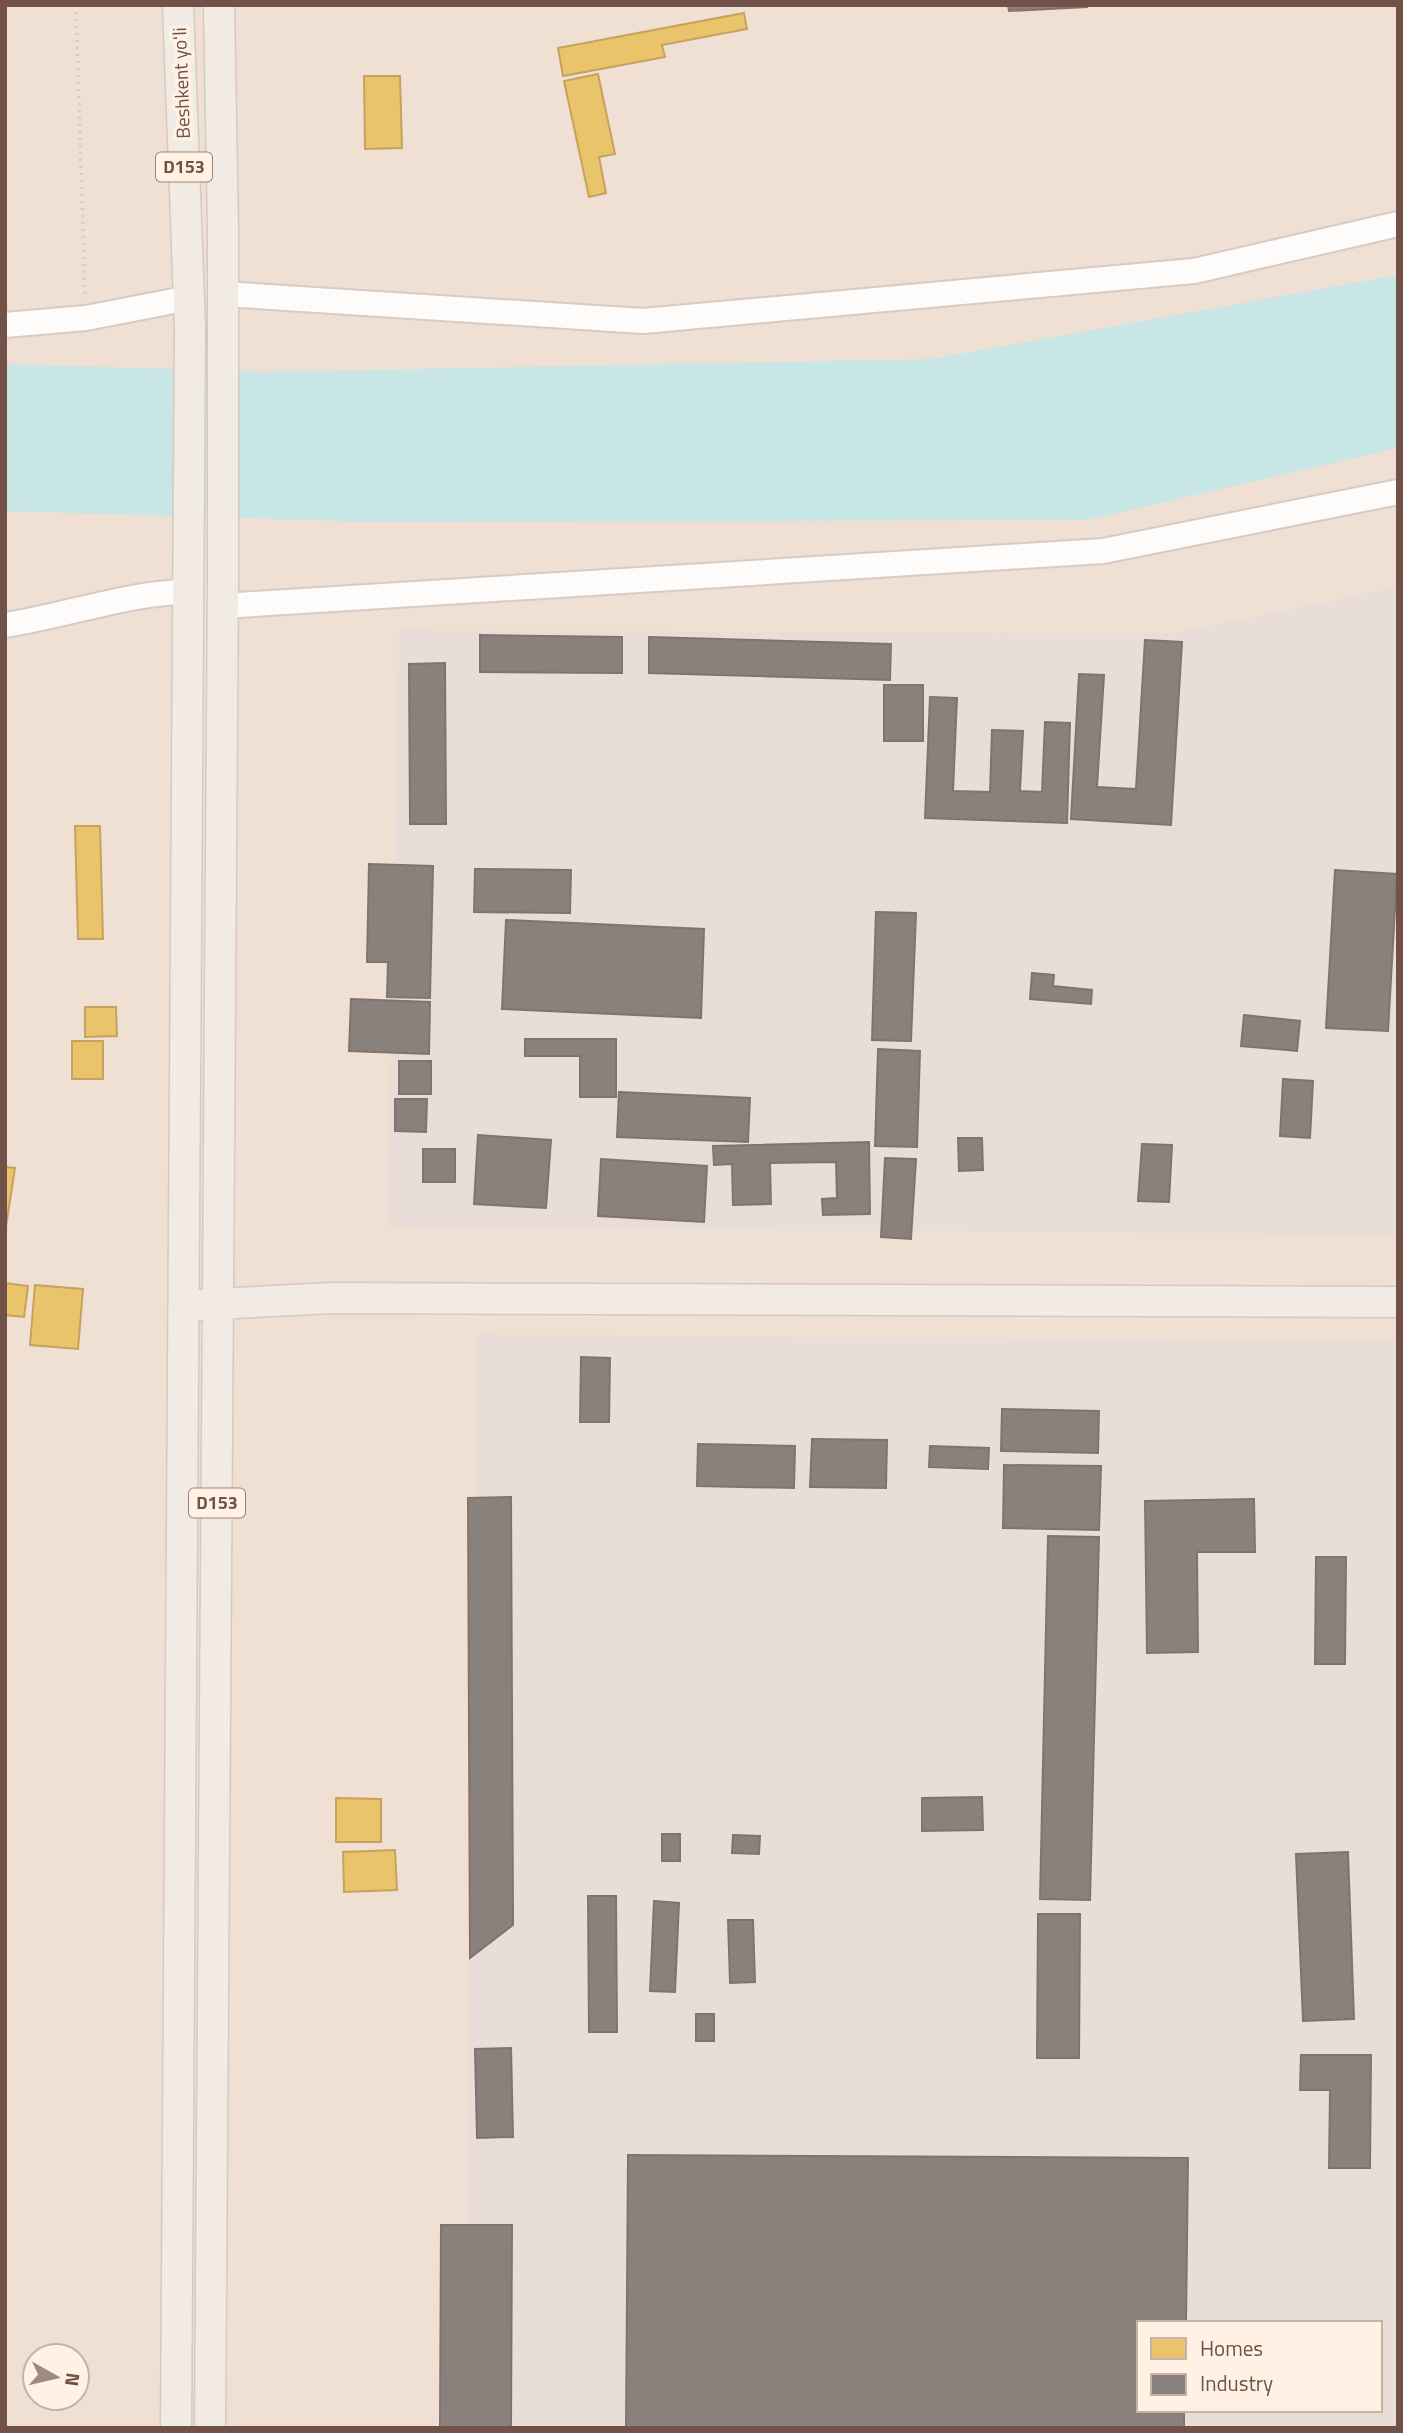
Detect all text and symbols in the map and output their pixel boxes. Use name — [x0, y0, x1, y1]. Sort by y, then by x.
street label: Beshkent yoʻli — [164, 27, 197, 139]
road number: D153 — [156, 152, 212, 182]
road number: D153 — [189, 1488, 245, 1518]
legend — [1137, 2321, 1382, 2412]
text: Homes — [1200, 2332, 1263, 2364]
north arrow — [21, 2342, 91, 2412]
text: Industry — [1200, 2367, 1273, 2399]
text: N — [58, 2371, 89, 2388]

